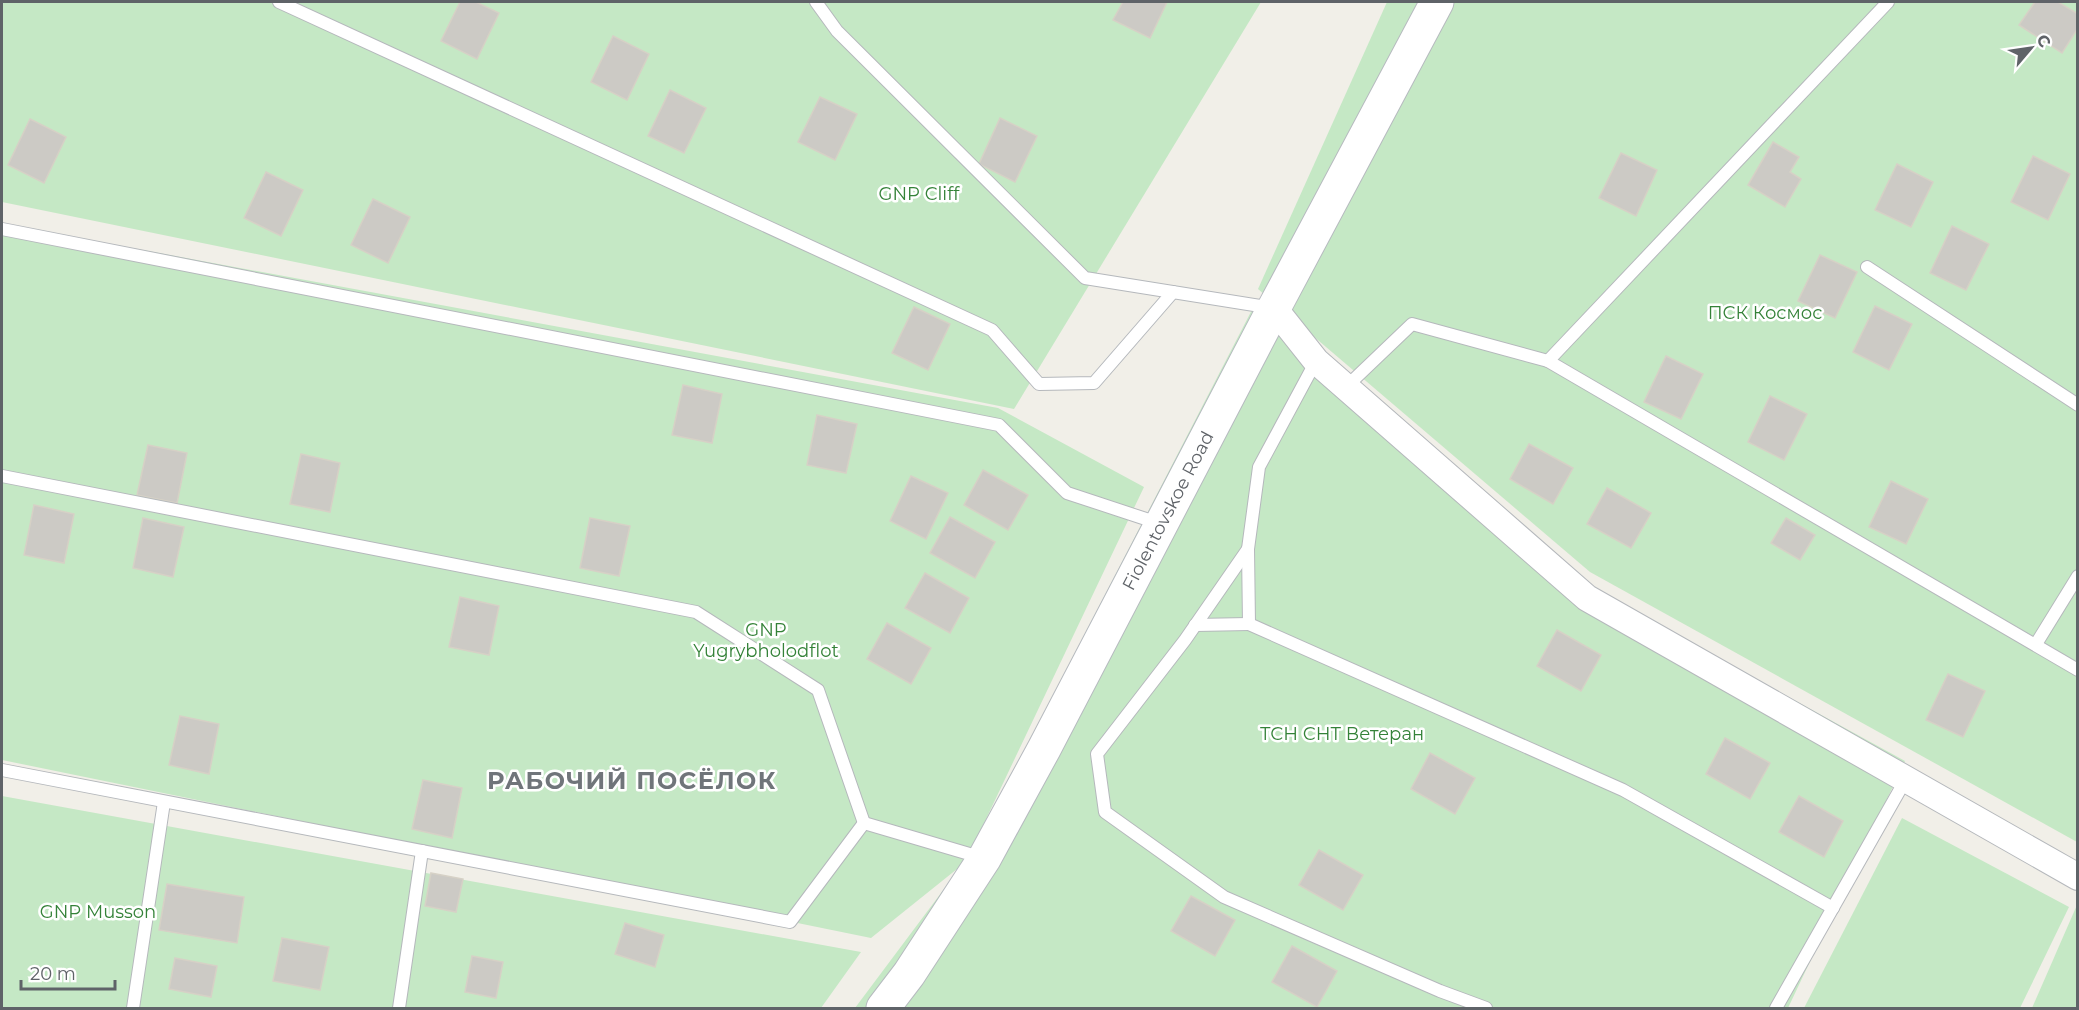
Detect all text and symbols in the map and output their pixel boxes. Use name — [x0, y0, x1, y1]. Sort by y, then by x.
north arrow — [2001, 18, 2061, 78]
text: С — [2033, 31, 2055, 51]
park label: GNP Cliff — [879, 183, 960, 205]
park label: ПСК Космос — [1708, 302, 1822, 324]
street label: Fiolentovskoe Road — [1118, 428, 1219, 594]
park label: GNP Yugrybholodflot — [693, 619, 839, 662]
park label: ТСН СНТ Ветеран — [1260, 723, 1424, 745]
district label: РАБОЧИЙ ПОСЁЛОК — [487, 766, 777, 795]
park label: GNP Musson — [40, 901, 156, 923]
scale bar — [21, 953, 116, 991]
text: 20 m — [30, 963, 76, 985]

